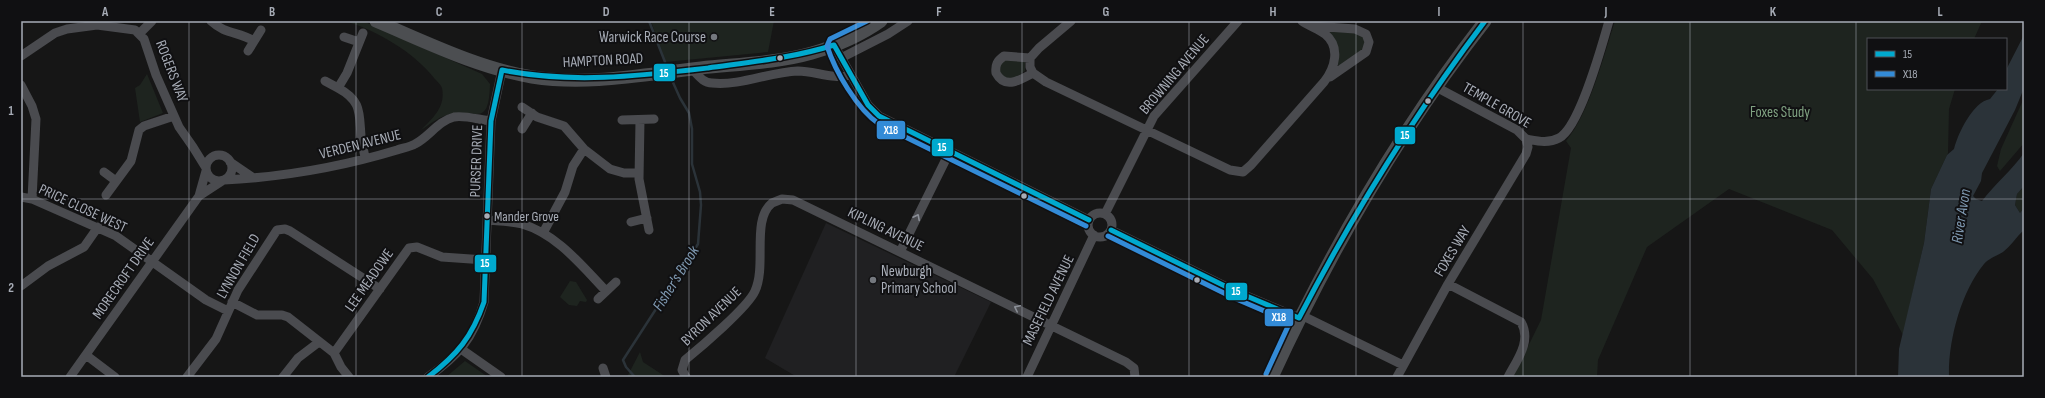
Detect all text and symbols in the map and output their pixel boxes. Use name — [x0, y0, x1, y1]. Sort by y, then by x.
text: A — [101, 4, 109, 20]
text: B — [269, 4, 275, 20]
text: C — [436, 4, 443, 20]
text: D — [603, 4, 610, 20]
text: E — [769, 4, 775, 20]
text: F — [936, 4, 942, 20]
text: G — [1103, 4, 1110, 20]
text: H — [1270, 4, 1277, 20]
text: I — [1438, 4, 1441, 20]
text: J — [1604, 4, 1608, 20]
text: K — [1770, 4, 1777, 20]
text: L — [1937, 4, 1943, 20]
place label: Warwick Race Course — [599, 28, 706, 47]
street label: BROWNING AVENUE — [1135, 30, 1213, 118]
marker: Warwick Race Course — [709, 32, 719, 42]
street label: ROGERS WAY — [151, 37, 192, 106]
legend — [1867, 38, 2007, 90]
text: 15 — [1903, 47, 1912, 62]
street label: HAMPTON ROAD — [562, 49, 644, 72]
unlabelled marker — [775, 53, 785, 63]
line badge: 15 — [653, 63, 676, 82]
text: 15 — [659, 67, 669, 80]
text: X18 — [1902, 67, 1918, 82]
street label: TEMPLE GROVE — [1459, 78, 1534, 133]
unlabelled marker — [1423, 96, 1433, 106]
text: 1 — [8, 103, 14, 119]
park label: Foxes Study — [1750, 103, 1810, 122]
line badge: X18 — [876, 120, 906, 140]
street label: PURSER DRIVE — [466, 124, 487, 198]
text: X18 — [883, 124, 898, 137]
street label: VERDEN AVENUE — [317, 125, 403, 164]
line badge: 15 — [1394, 126, 1416, 145]
text: 15 — [1400, 129, 1410, 142]
line badge: 15 — [931, 138, 954, 157]
text: 15 — [937, 141, 947, 154]
street label: PRICE CLOSE WEST — [36, 180, 130, 237]
water label: River Avon — [1948, 187, 1975, 245]
unlabelled marker — [1019, 191, 1029, 201]
street label: KIPLING AVENUE — [845, 203, 927, 256]
place label: Mander Grove — [494, 208, 559, 225]
marker: Mander Grove — [482, 211, 492, 221]
one-way arrow — [913, 213, 920, 221]
street label: FOXES WAY — [1430, 222, 1475, 280]
street label: LYNNON FIELD — [212, 230, 265, 302]
street label: MORECROFT DRIVE — [88, 234, 159, 323]
water label: Fisher's Brook — [649, 242, 704, 315]
street label: LEE MEADOWE — [341, 245, 398, 315]
street label: MASEFIELD AVENUE — [1018, 252, 1079, 349]
line badge: 15 — [474, 254, 497, 273]
text: 15 — [480, 257, 490, 270]
place label: Newburgh Primary School — [881, 262, 957, 298]
marker: Newburgh Primary School — [868, 275, 878, 285]
unlabelled marker — [1192, 275, 1202, 285]
text: 2 — [8, 280, 14, 296]
line badge: 15 — [1225, 282, 1248, 301]
street label: BYRON AVENUE — [677, 283, 746, 350]
text: 15 — [1231, 285, 1241, 298]
one-way arrow — [1013, 305, 1021, 313]
line badge: X18 — [1264, 308, 1294, 327]
text: X18 — [1271, 311, 1286, 324]

